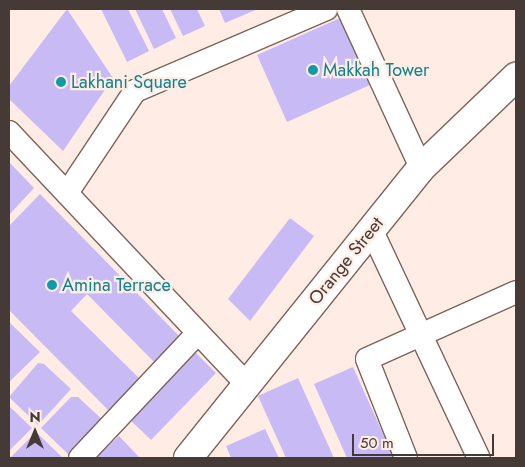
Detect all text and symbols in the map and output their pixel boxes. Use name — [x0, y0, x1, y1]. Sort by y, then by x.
place label: Makkah Tower — [323, 59, 429, 81]
marker: Makkah Tower — [307, 64, 319, 76]
place label: Lakhani Square — [71, 71, 187, 93]
marker: Lakhani Square — [55, 76, 67, 88]
street label: Orange Street — [304, 213, 388, 309]
place label: Amina Terrace — [62, 274, 171, 296]
marker: Amina Terrace — [46, 279, 58, 291]
north arrow — [10, 407, 60, 457]
text: N — [29, 407, 41, 427]
scale bar — [355, 424, 498, 456]
text: 50 m — [360, 432, 394, 454]

